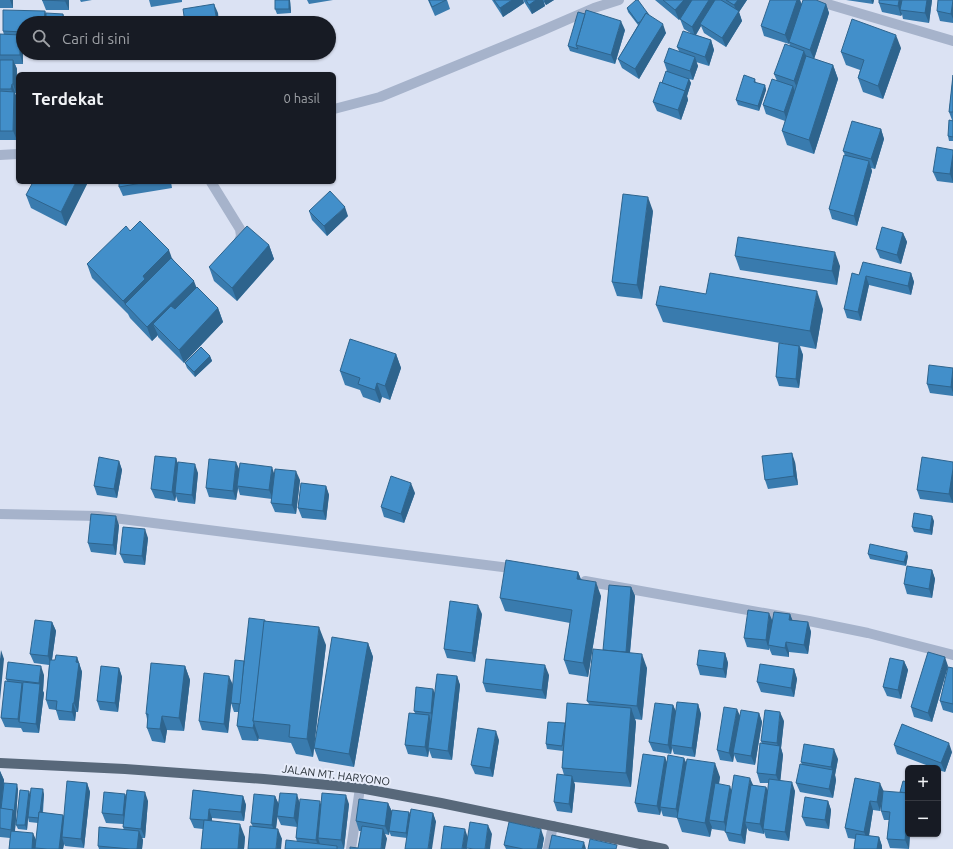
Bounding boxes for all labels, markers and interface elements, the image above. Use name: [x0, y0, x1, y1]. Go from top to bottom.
search box: [16, 16, 336, 60]
icon: search: [30, 27, 52, 49]
text: Cari di sini: [62, 30, 130, 47]
text: Terdekat: [32, 89, 104, 108]
text: 0 hasil: [283, 91, 320, 105]
street label: JALAN MT. HARYONO: [281, 762, 391, 788]
map controls: [905, 765, 941, 837]
button: +: [905, 765, 941, 801]
button: −: [905, 801, 941, 837]

